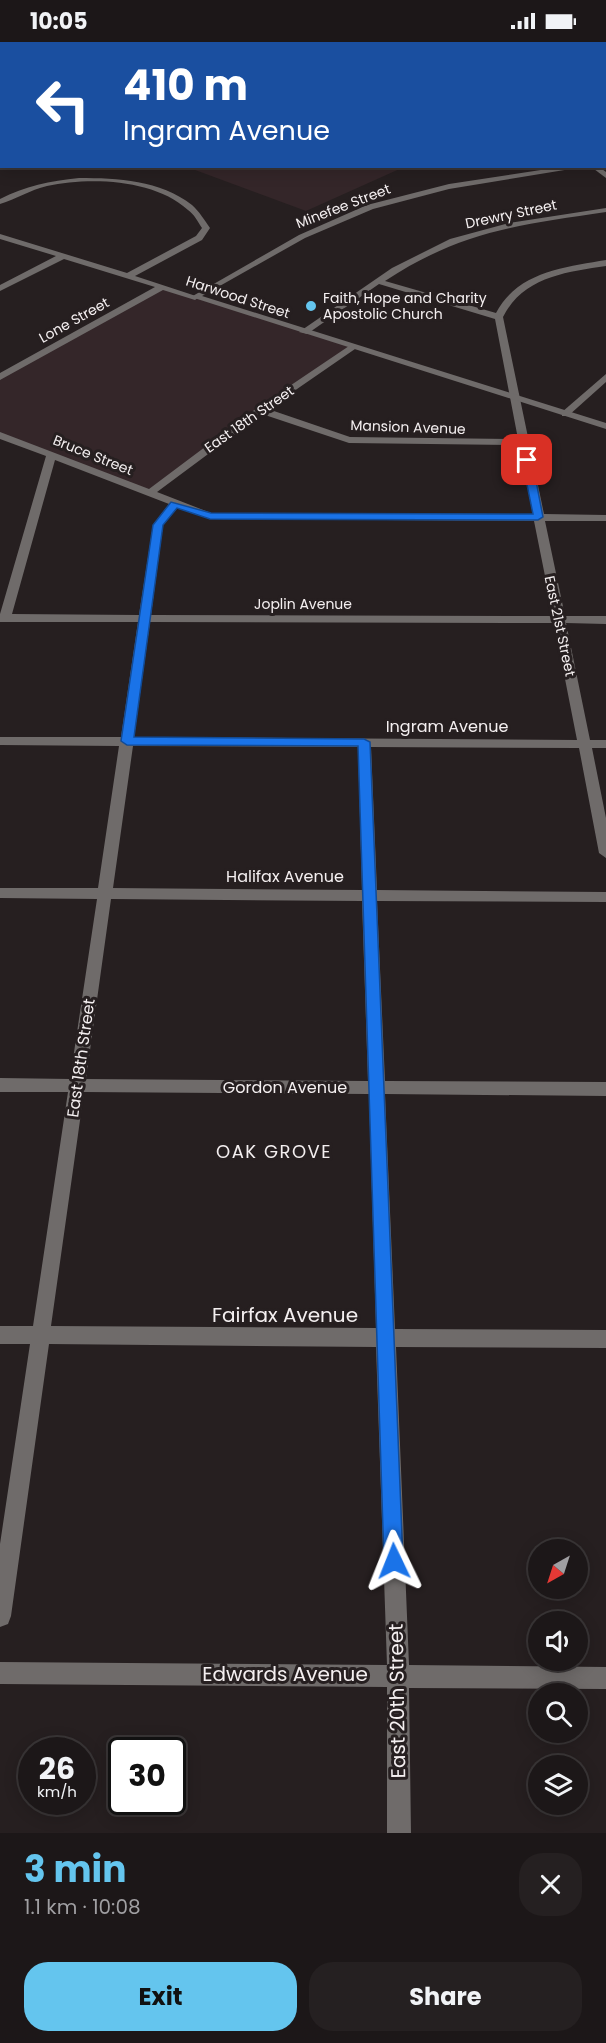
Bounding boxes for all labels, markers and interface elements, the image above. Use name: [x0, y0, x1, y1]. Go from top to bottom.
text: 10:05: [30, 6, 88, 37]
text: 410 m: [123, 56, 248, 115]
icon: left: [24, 66, 102, 144]
text: Ingram Avenue: [123, 112, 330, 149]
street label: Minefee Street: [293, 179, 393, 233]
street label: Drewry Street: [463, 195, 559, 233]
street label: Harwood Street: [184, 271, 292, 323]
place label: Faith, Hope and Charity Apostolic Church: [323, 288, 487, 324]
street label: Lone Street: [35, 292, 113, 348]
marker: Faith, Hope and Charity Apostolic Church: [304, 299, 318, 313]
street label: East 18th Street: [200, 381, 298, 457]
street label: Mansion Avenue: [350, 415, 466, 439]
street label: Bruce Street: [50, 430, 136, 480]
pin: [501, 434, 552, 485]
icon: arrive: [510, 443, 543, 476]
street label: East 21st Street: [540, 574, 580, 678]
street label: Joplin Avenue: [254, 594, 352, 614]
street label: Ingram Avenue: [386, 715, 508, 738]
street label: Halifax Avenue: [226, 865, 344, 888]
street label: East 18th Street: [61, 997, 101, 1119]
street label: Gordon Avenue: [223, 1076, 347, 1099]
district label: OAK GROVE: [216, 1139, 332, 1164]
street label: Fairfax Avenue: [212, 1301, 358, 1329]
position arrow: [362, 1529, 426, 1593]
north arrow: [528, 1539, 588, 1599]
map controls: [528, 1539, 588, 1815]
button: sound: [528, 1611, 588, 1671]
street label: East 20th Street: [382, 1623, 412, 1779]
street label: Edwards Avenue: [202, 1660, 368, 1688]
button: search: [528, 1683, 588, 1743]
speed limit sign: 30: [108, 1737, 186, 1815]
text: 26: [39, 1747, 75, 1790]
button: layers: [528, 1755, 588, 1815]
text: km/h: [37, 1781, 77, 1802]
text: 3 min: [24, 1844, 126, 1895]
button: close: [519, 1853, 582, 1916]
text: 1.1 km · 10:08: [24, 1893, 141, 1921]
button: Exit: [24, 1962, 297, 2031]
button: Share: [309, 1962, 582, 2031]

